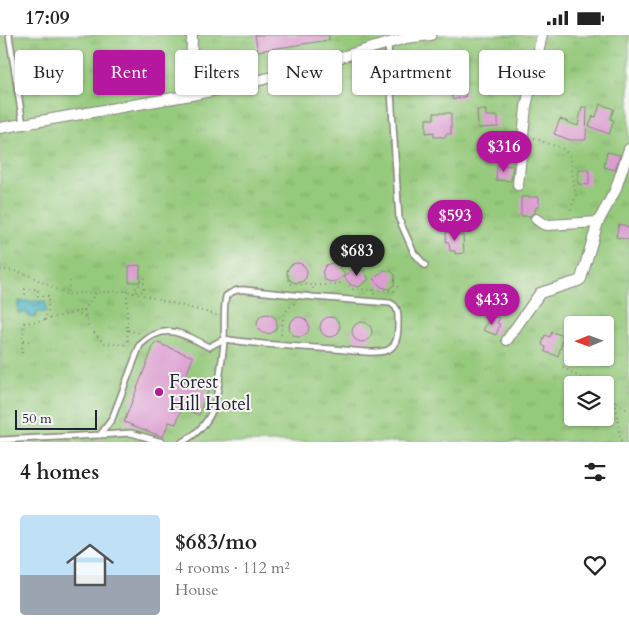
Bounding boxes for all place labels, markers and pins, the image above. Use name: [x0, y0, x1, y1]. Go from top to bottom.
pin: $316: [474, 131, 534, 173]
pin: $593: [425, 199, 485, 242]
pin: $683: [327, 235, 387, 277]
pin: $433: [462, 283, 522, 326]
place label: Forest Hill Hotel: [169, 369, 251, 417]
marker: Forest Hill Hotel: [153, 386, 165, 398]

